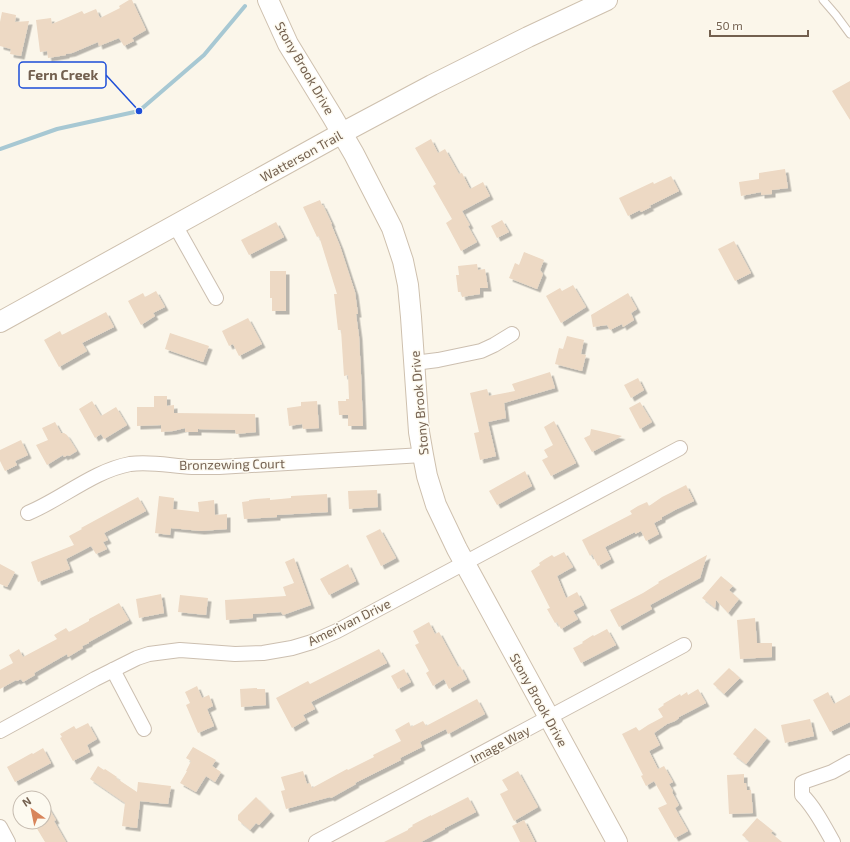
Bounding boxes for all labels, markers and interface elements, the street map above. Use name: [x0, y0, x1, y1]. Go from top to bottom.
scale bar: [710, 12, 808, 38]
text: 50 m: [716, 18, 743, 32]
street label: Stony Brook Drive: [272, 19, 338, 117]
callout: Fern Creek: [19, 62, 106, 88]
text: Fern Creek: [28, 66, 98, 83]
street label: Watterson Trail: [257, 127, 345, 185]
street label: Stony Brook Drive: [406, 350, 432, 456]
street label: Bronzewing Court: [179, 455, 285, 473]
street label: Amerivan Drive: [305, 595, 393, 649]
street label: Stony Brook Drive: [507, 650, 571, 750]
street label: Image Way: [468, 722, 533, 766]
north arrow: [12, 790, 52, 830]
text: N: [19, 794, 33, 809]

